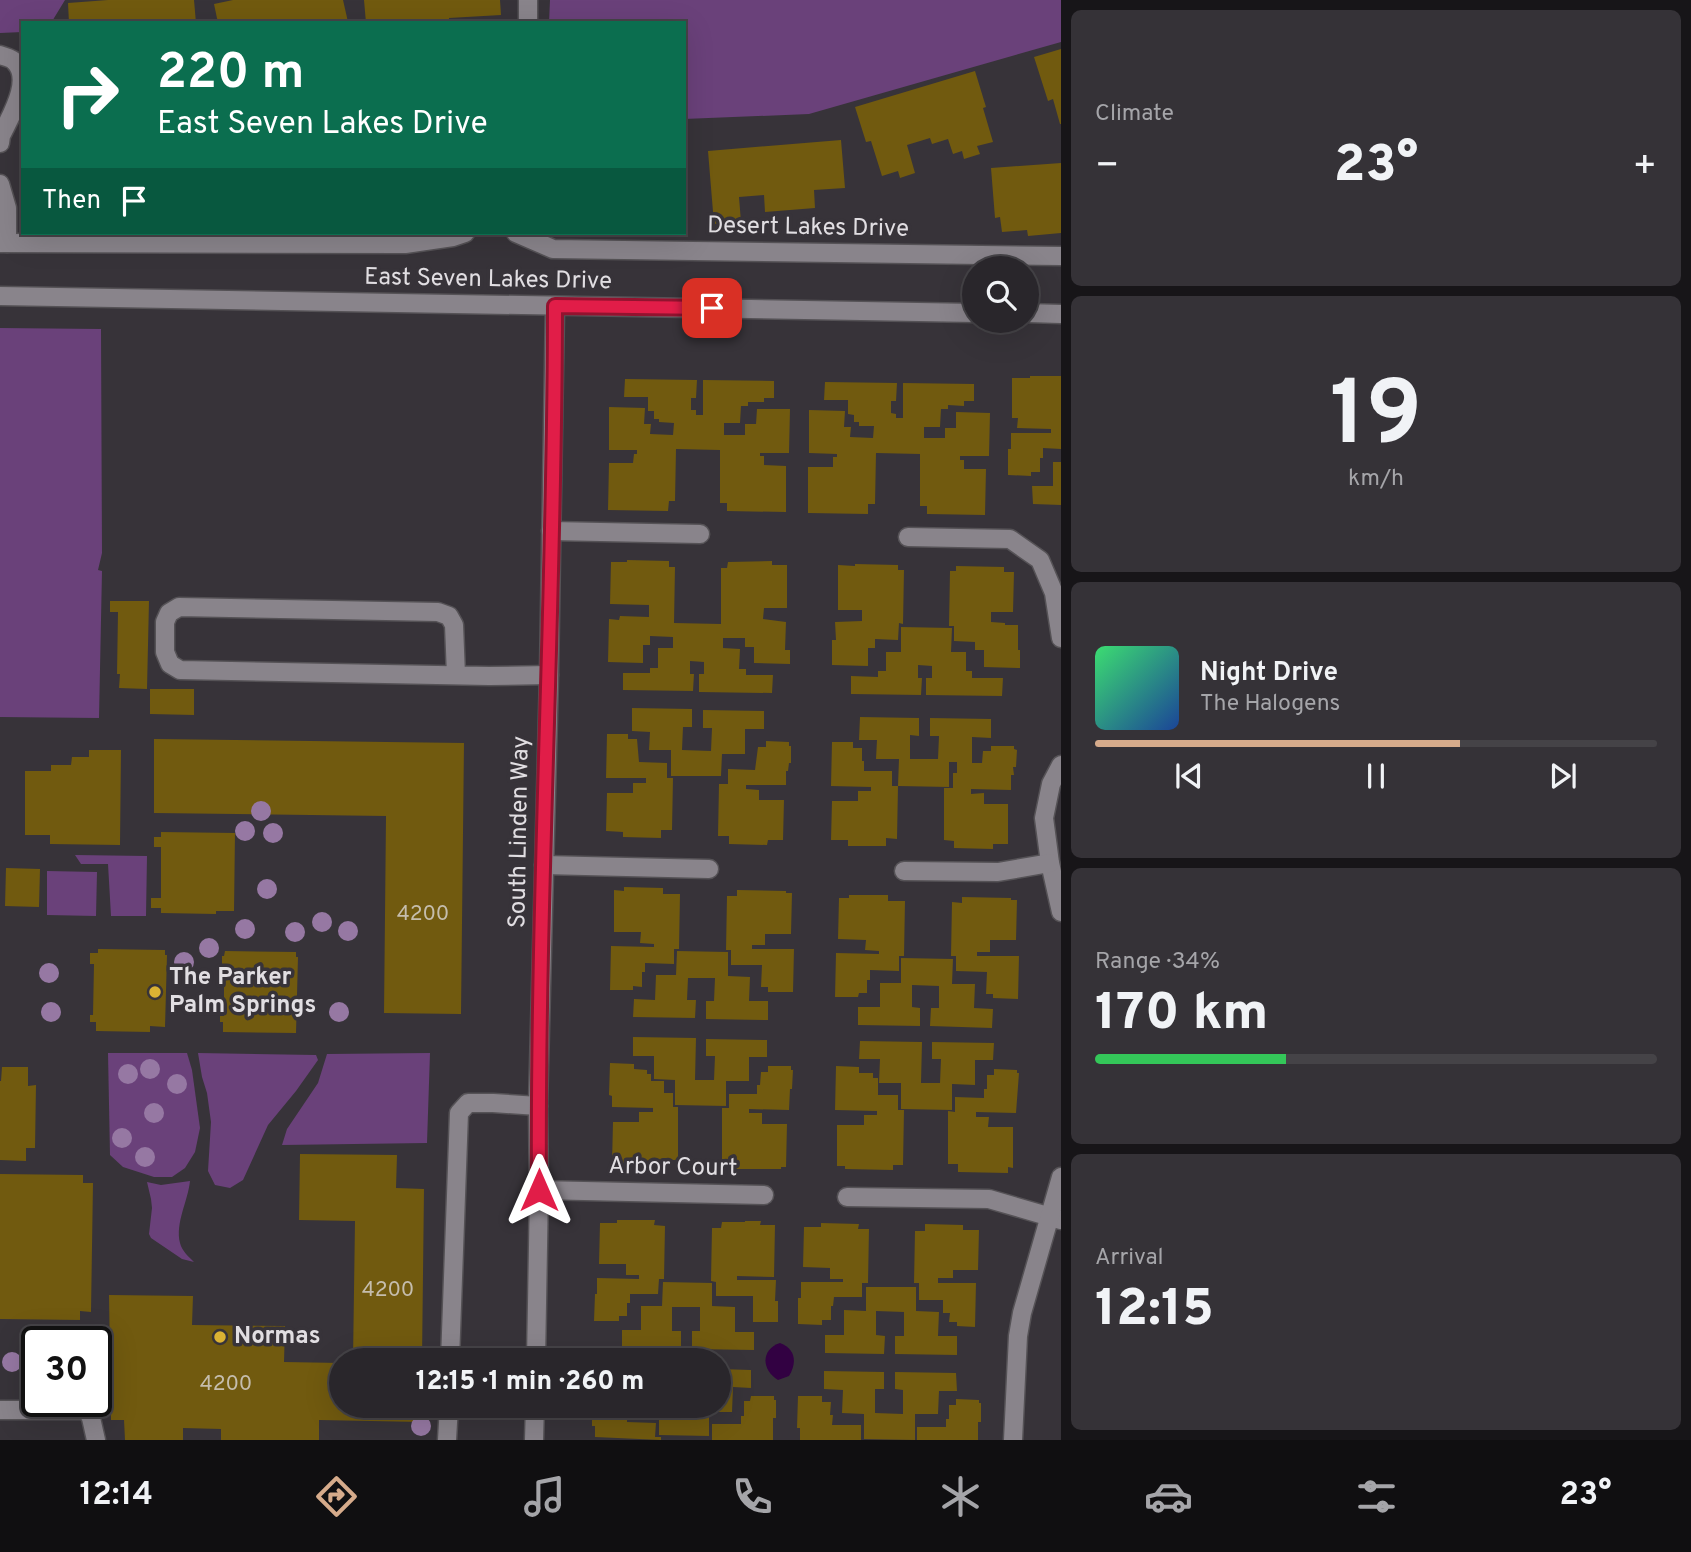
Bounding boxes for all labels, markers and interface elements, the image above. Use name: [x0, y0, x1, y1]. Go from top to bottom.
text: 220 m: [157, 44, 304, 106]
icon: right: [42, 49, 133, 140]
text: Climate: [1095, 100, 1174, 129]
text: East Seven Lakes Drive: [157, 105, 488, 145]
text: 23°: [1334, 134, 1418, 200]
text: −: [1095, 143, 1120, 192]
text: +: [1632, 143, 1657, 192]
icon: arrive: [115, 182, 153, 220]
text: Then: [42, 185, 101, 218]
street label: Desert Lakes Drive: [707, 211, 909, 245]
map controls: [962, 256, 1039, 333]
button: search: [962, 256, 1039, 333]
street label: East Seven Lakes Drive: [364, 263, 612, 297]
pin: [682, 278, 742, 338]
icon: arrive: [693, 289, 731, 327]
text: 19: [1330, 362, 1422, 477]
text: km/h: [1348, 465, 1404, 494]
text: Night Drive: [1200, 657, 1338, 690]
text: The Halogens: [1200, 690, 1340, 719]
street label: South Linden Way: [503, 736, 537, 928]
icon: previous: [1170, 757, 1208, 795]
icon: pause: [1357, 757, 1395, 795]
icon: next: [1544, 757, 1582, 795]
house number: 4200: [397, 901, 449, 928]
text: Range · 34%: [1095, 948, 1220, 977]
place label: The Parker Palm Springs: [169, 963, 316, 1021]
text: 170 km: [1095, 982, 1268, 1048]
marker: The Parker Palm Springs: [147, 984, 163, 1000]
street label: Arbor Court: [608, 1152, 738, 1184]
position arrow: [502, 1153, 576, 1227]
text: Arrival: [1095, 1244, 1164, 1273]
house number: 4200: [362, 1277, 414, 1304]
text: 12:15: [1095, 1278, 1214, 1344]
place label: Normas: [234, 1322, 321, 1352]
speed limit sign: 30: [21, 1326, 112, 1417]
marker: Normas: [212, 1329, 228, 1345]
text: 12:15 · 1 min · 260 m: [416, 1366, 644, 1399]
house number: 4200: [200, 1371, 252, 1398]
icon: directions: [312, 1472, 361, 1521]
icon: music: [520, 1472, 569, 1521]
icon: phone: [728, 1472, 777, 1521]
icon: climate: [936, 1472, 985, 1521]
icon: car: [1144, 1472, 1193, 1521]
icon: filters: [1352, 1472, 1401, 1521]
text: 12:14: [79, 1476, 153, 1516]
text: 23°: [1559, 1476, 1612, 1516]

